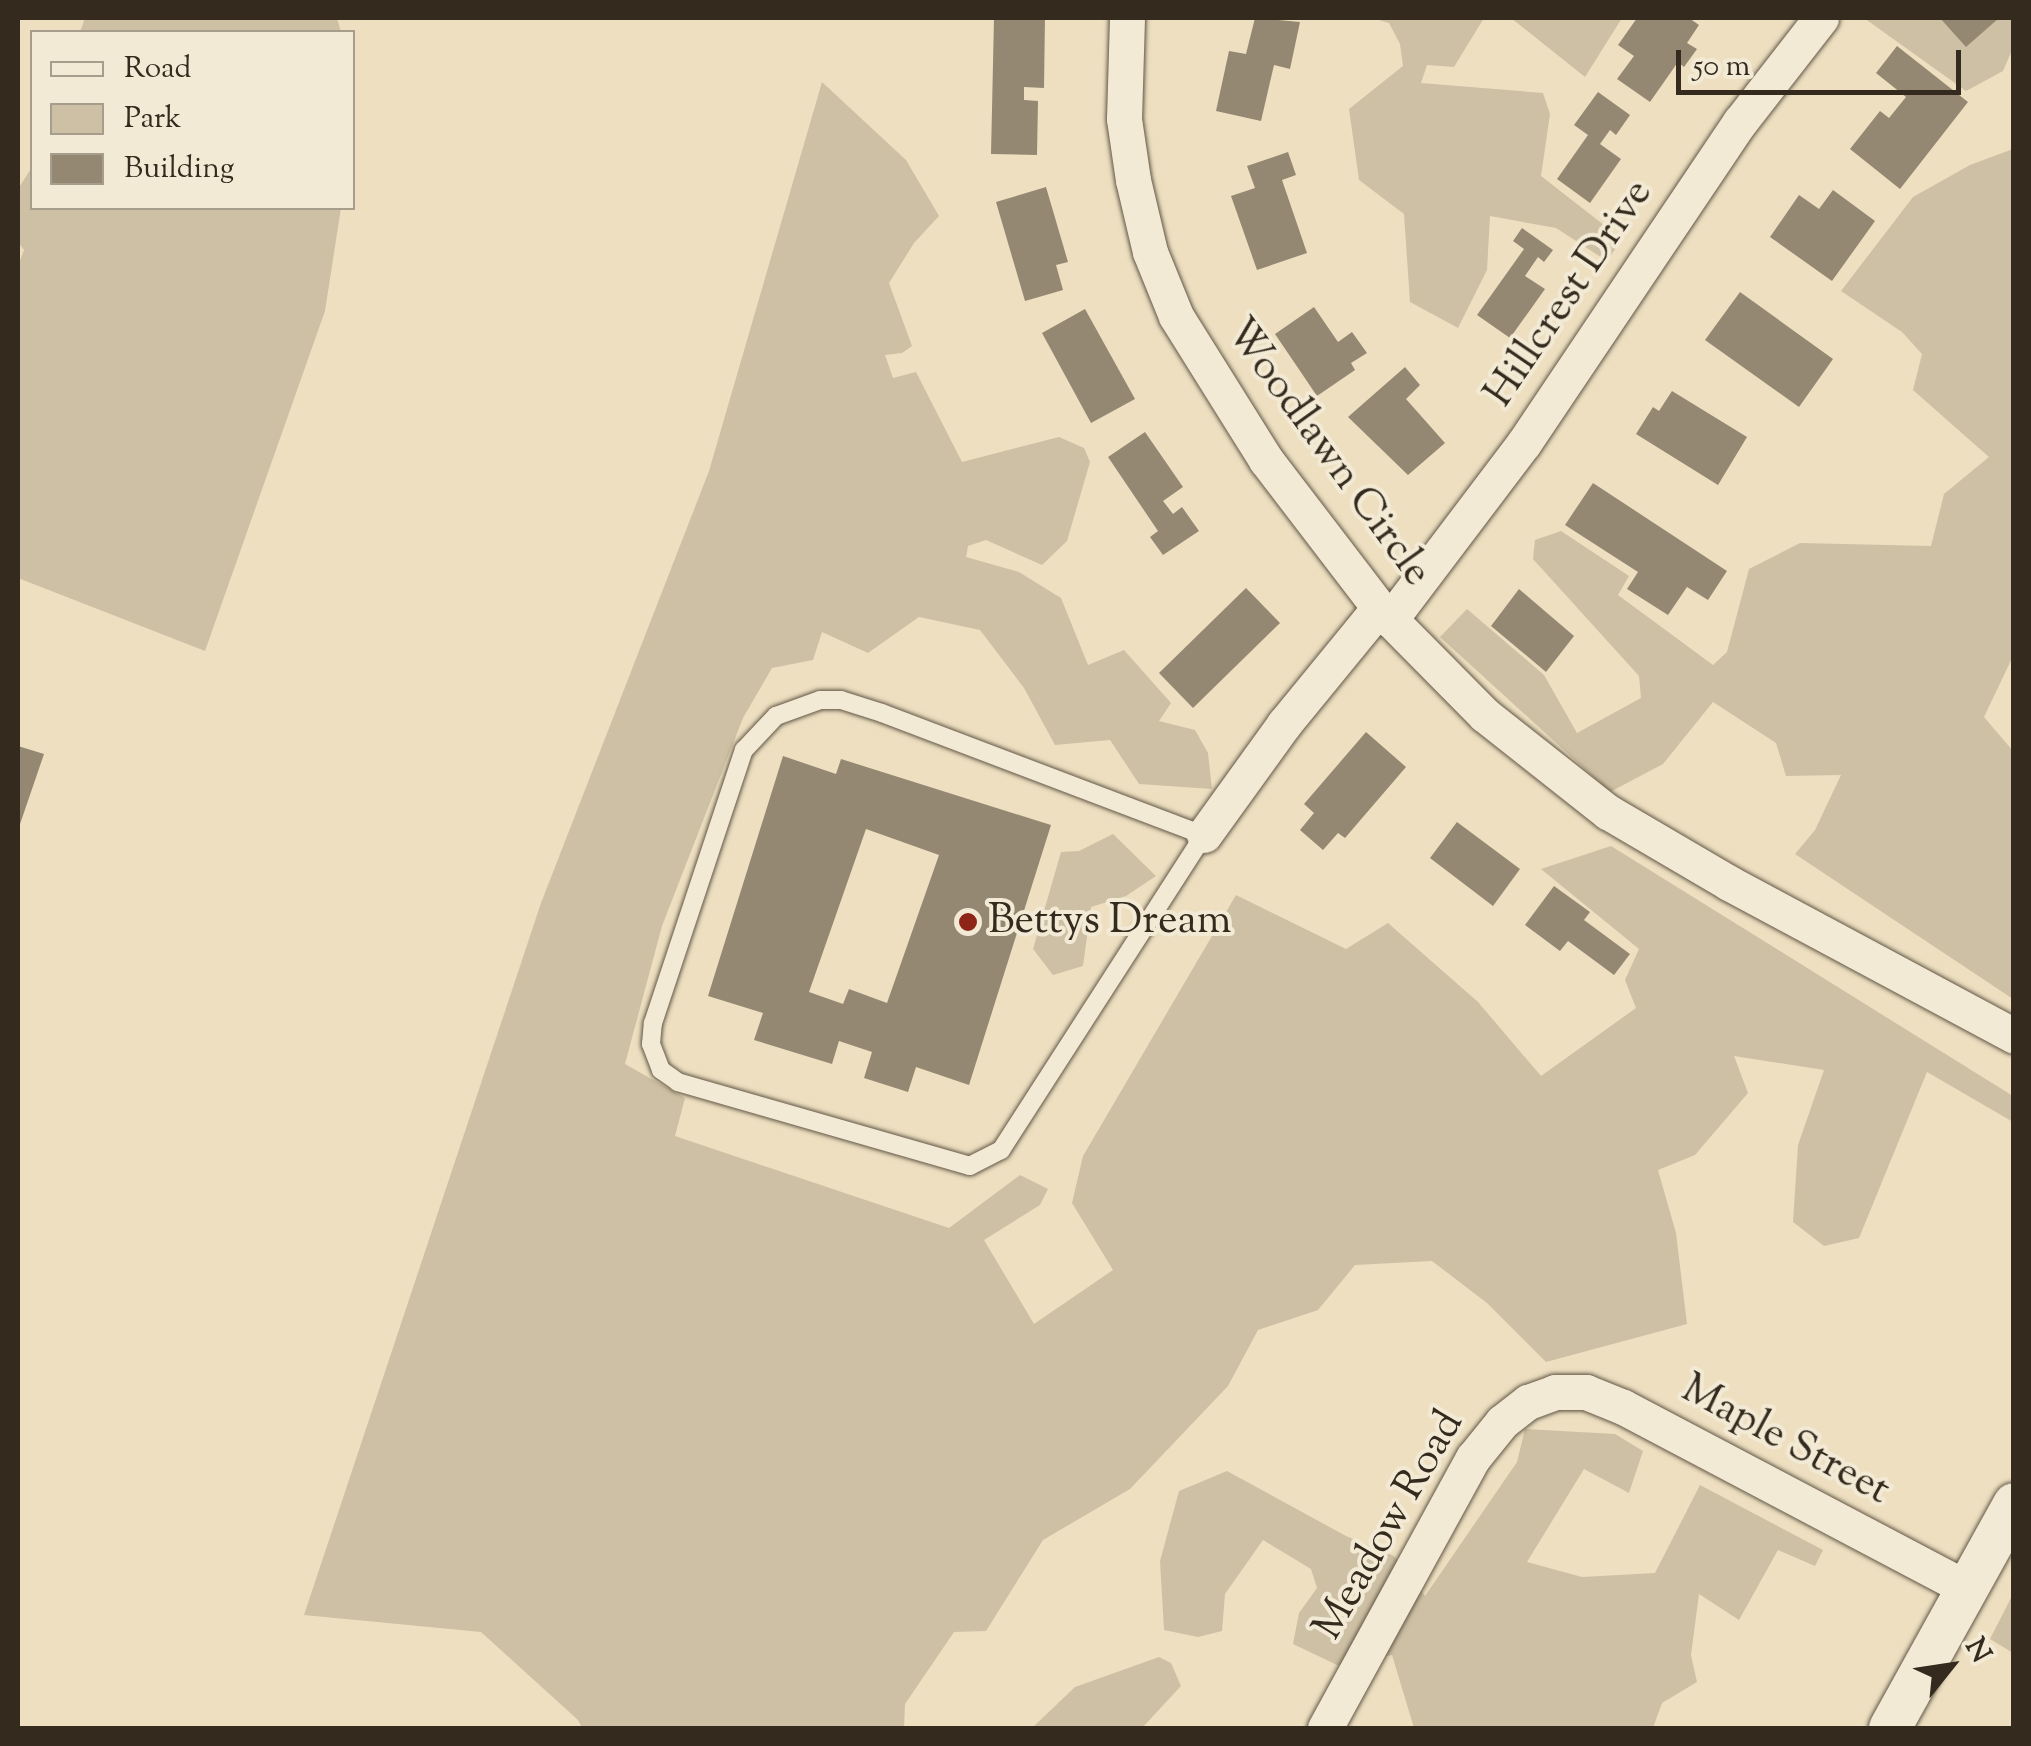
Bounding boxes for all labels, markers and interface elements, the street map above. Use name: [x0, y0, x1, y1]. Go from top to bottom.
legend: [30, 30, 355, 210]
scale bar: [1681, 30, 1966, 92]
text: 50 m: [1693, 46, 1750, 89]
text: Road: [124, 48, 191, 91]
text: Park: [124, 98, 181, 141]
text: Building: [124, 148, 234, 191]
street label: Hillcrest Drive: [1475, 171, 1665, 417]
street label: Woodlawn Circle: [1213, 309, 1441, 597]
place label: Bettys Dream: [988, 897, 1232, 947]
marker: Bettys Dream: [957, 911, 979, 933]
street label: Maple Street: [1672, 1365, 1898, 1517]
street label: Meadow Road: [1304, 1402, 1476, 1650]
north arrow: [1901, 1616, 2001, 1716]
text: N: [1954, 1631, 2000, 1671]

